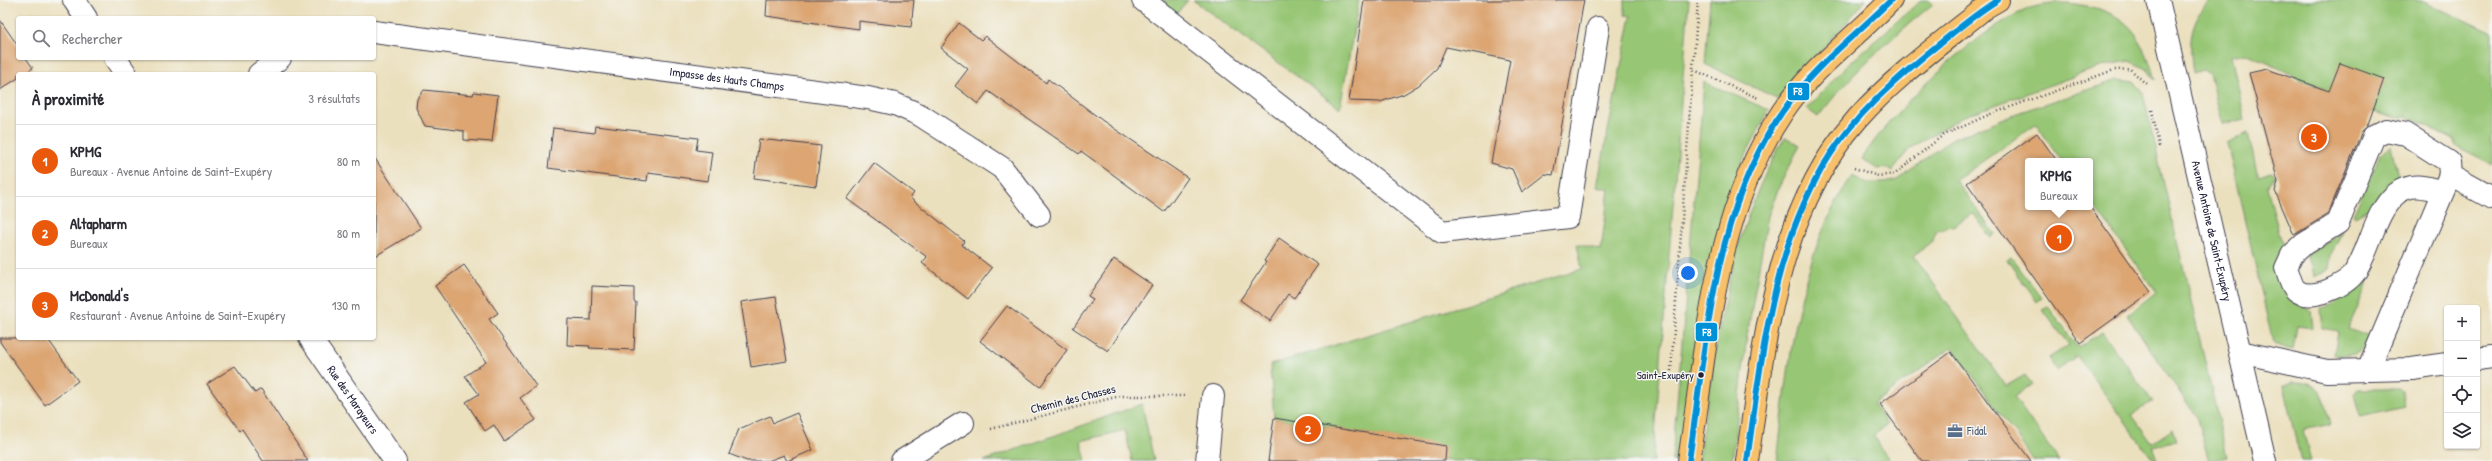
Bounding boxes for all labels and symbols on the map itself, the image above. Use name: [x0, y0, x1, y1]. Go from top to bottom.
street label: Impasse des Hauts Champs: [669, 63, 786, 95]
line badge: F8: [1787, 82, 1810, 101]
text: F8: [1793, 84, 1803, 98]
pin: 3: [2301, 122, 2327, 152]
street label: Avenue Antoine de Saint-Exupéry: [2188, 159, 2237, 303]
pin: 1: [2046, 223, 2072, 253]
your location: [1678, 263, 1698, 283]
line badge: F8: [1695, 322, 1718, 342]
text: F8: [1702, 325, 1712, 339]
street label: Rue des Marayeurs: [323, 362, 383, 437]
place label: Saint-Exupéry: [1637, 368, 1694, 382]
marker: Saint-Exupéry: [1696, 370, 1706, 380]
street label: Chemin des Chasses: [1029, 380, 1118, 417]
pin: 2: [1295, 414, 1321, 444]
office icon: Fidal: [1946, 422, 1964, 440]
place label: Fidal: [1966, 422, 1988, 439]

